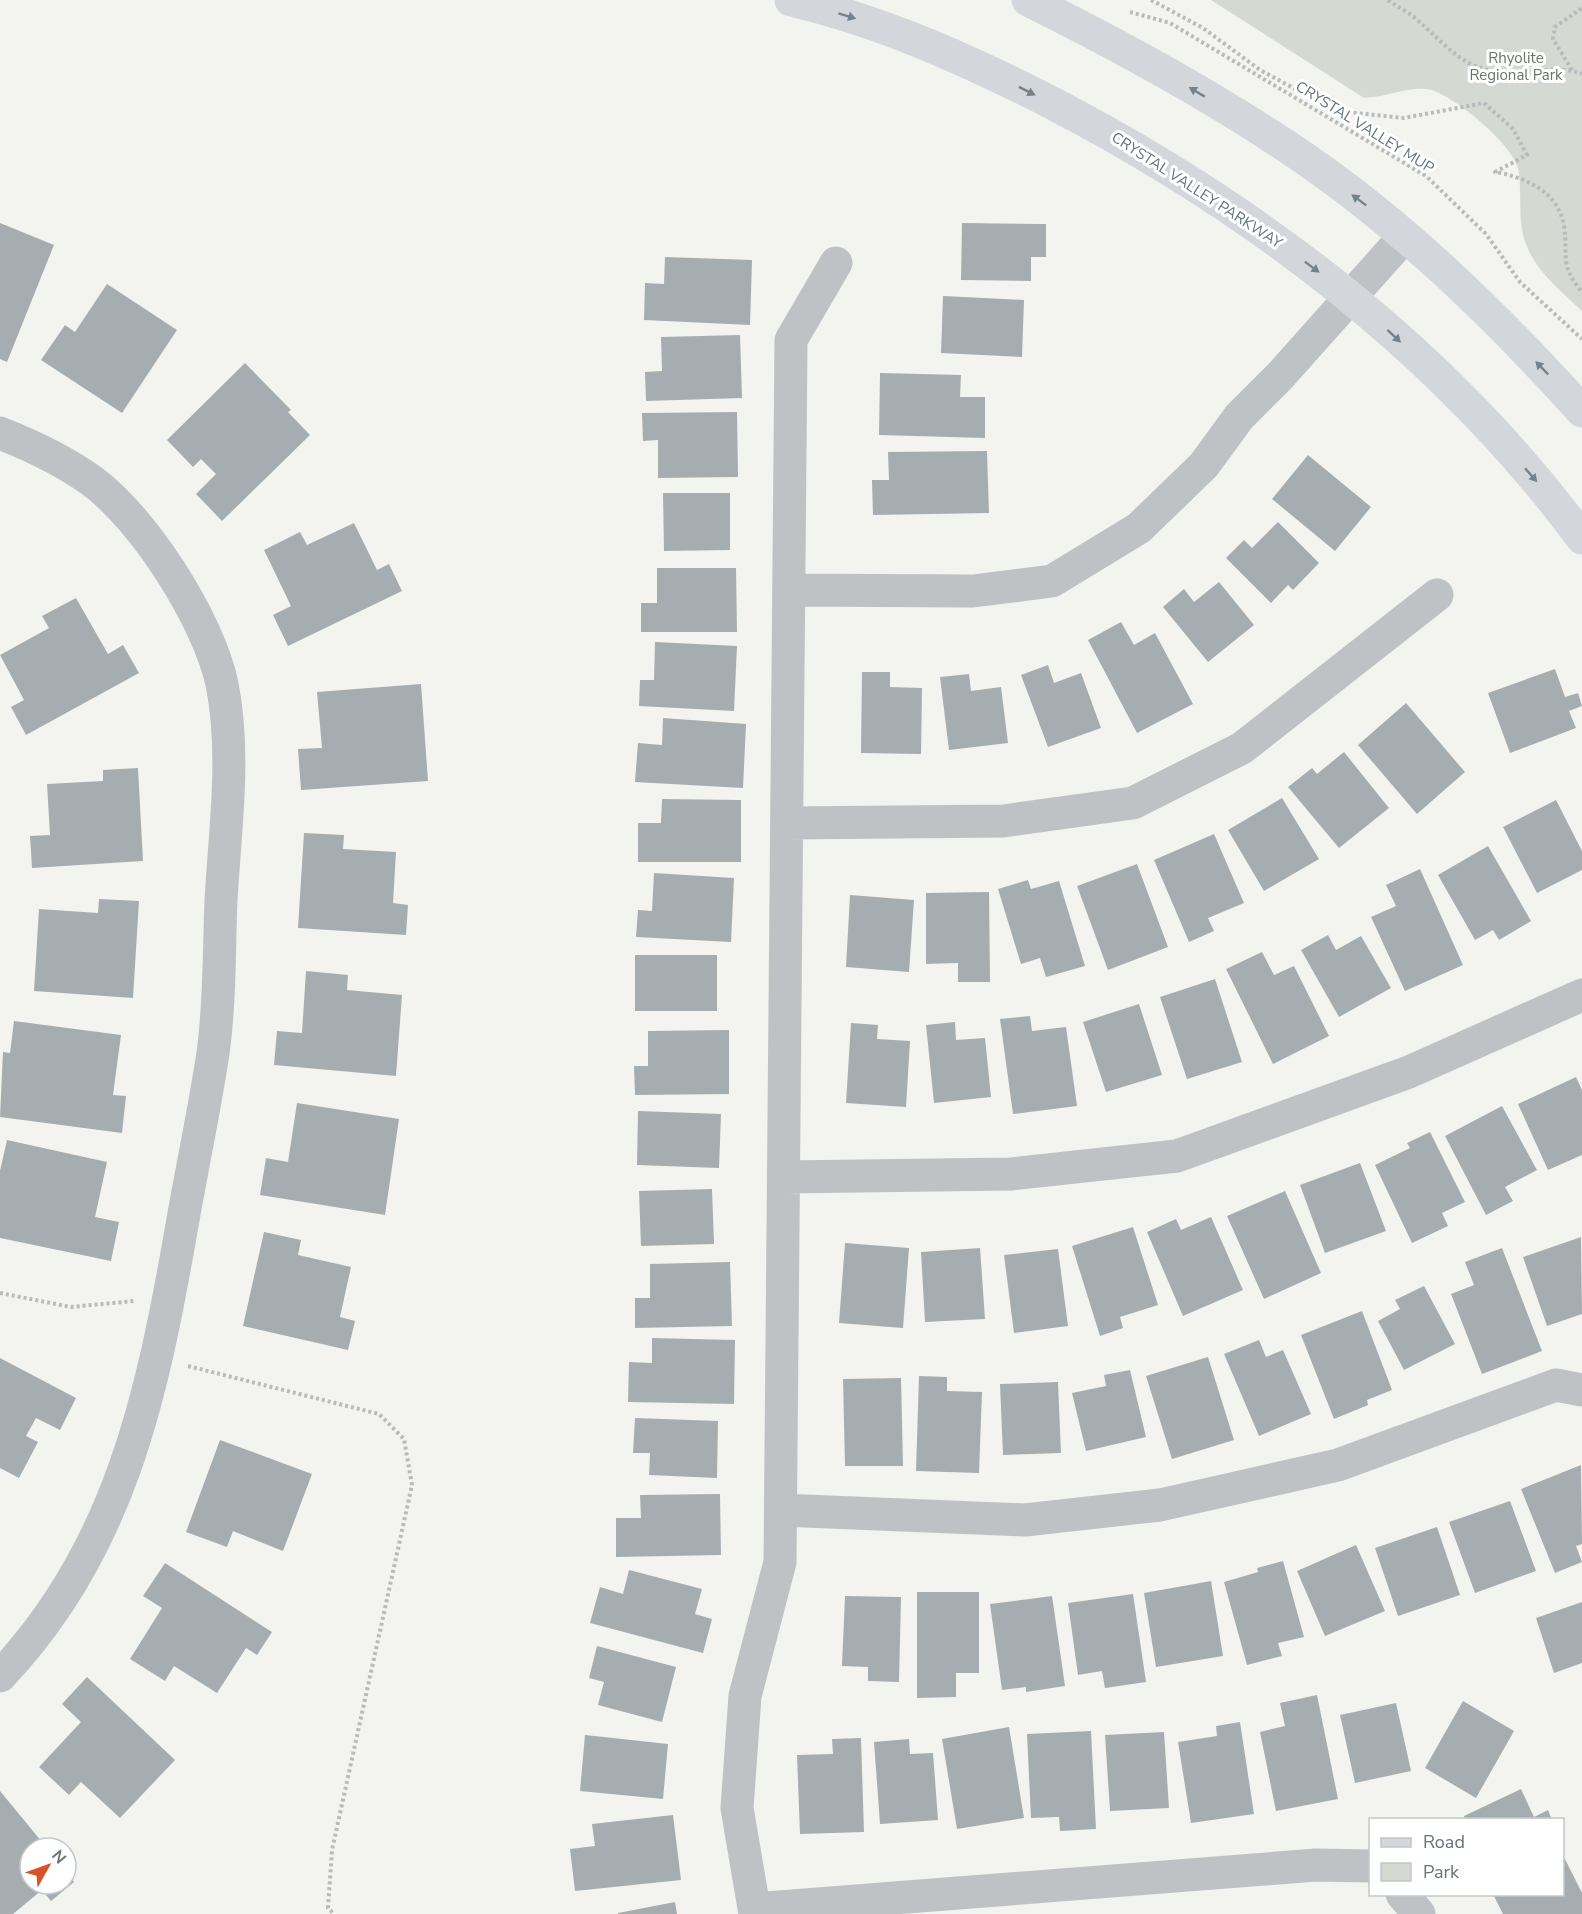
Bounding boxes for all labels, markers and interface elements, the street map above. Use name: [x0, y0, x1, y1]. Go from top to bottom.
one-way arrow: [838, 12, 856, 21]
park label: Rhyolite Regional Park: [1469, 48, 1563, 85]
street label: CRYSTAL VALLEY MUP: [1292, 76, 1439, 178]
one-way arrow: [1019, 86, 1036, 95]
one-way arrow: [1189, 86, 1205, 97]
street label: CRYSTAL VALLEY PARKWAY: [1108, 127, 1287, 253]
one-way arrow: [1351, 194, 1367, 206]
one-way arrow: [1304, 261, 1320, 273]
one-way arrow: [1386, 329, 1401, 342]
one-way arrow: [1536, 361, 1550, 375]
one-way arrow: [1524, 467, 1537, 483]
legend: [1369, 1818, 1564, 1896]
text: Road: [1423, 1830, 1465, 1854]
north arrow: [18, 1836, 78, 1896]
text: N: [46, 1845, 71, 1869]
text: Park: [1423, 1860, 1460, 1884]

